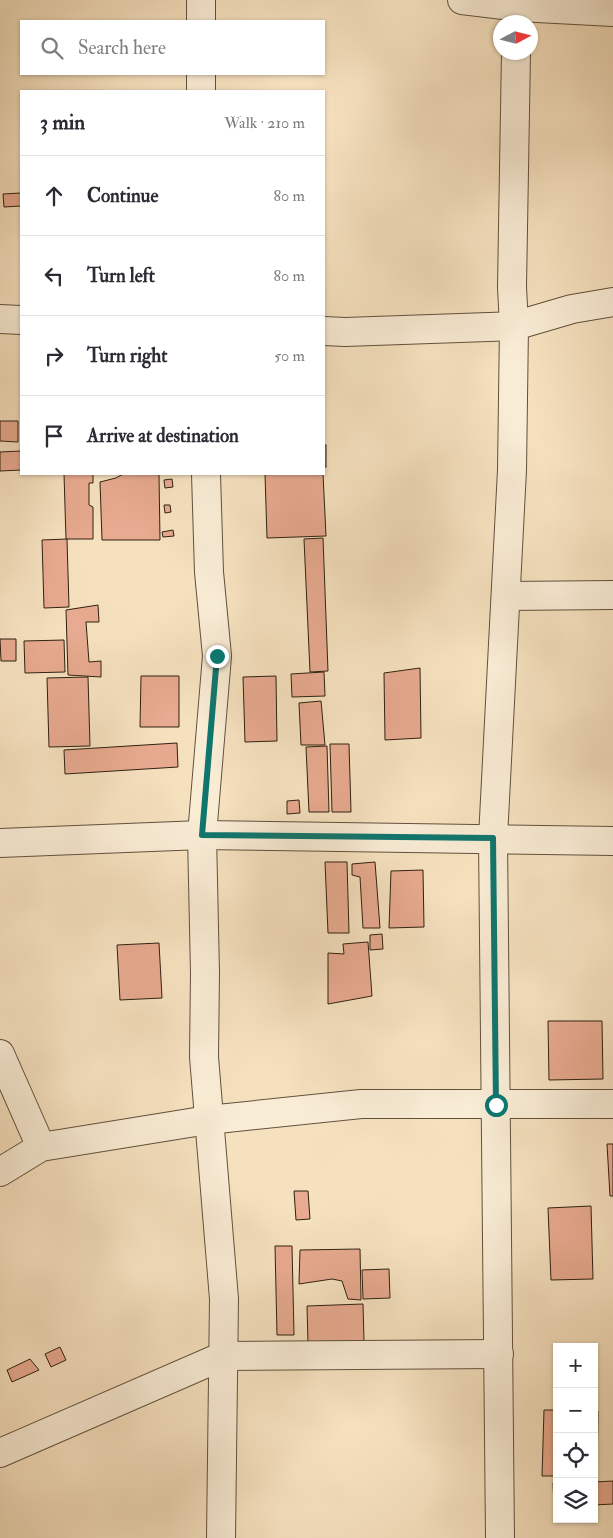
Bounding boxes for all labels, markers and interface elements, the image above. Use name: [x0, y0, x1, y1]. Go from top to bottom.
north arrow: [493, 15, 538, 60]
search box: [20, 20, 325, 75]
icon: search: [38, 34, 66, 62]
text: Search here: [78, 36, 166, 60]
text: 3 min: [40, 109, 85, 136]
text: Walk · 210 m: [224, 113, 305, 133]
icon: ahead: [40, 182, 68, 210]
text: Continue: [87, 184, 158, 208]
text: 80 m: [274, 186, 305, 206]
icon: left: [40, 262, 68, 290]
text: Turn left: [87, 264, 155, 288]
text: 80 m: [274, 266, 305, 286]
icon: right: [40, 342, 68, 370]
text: Turn right: [87, 344, 167, 368]
text: 50 m: [274, 346, 305, 366]
icon: arrive: [40, 422, 68, 450]
text: Arrive at destination: [87, 424, 239, 448]
route end: [206, 645, 229, 668]
route start: [485, 1094, 508, 1117]
map controls: [553, 1343, 598, 1523]
button: +: [553, 1343, 598, 1388]
button: −: [553, 1388, 598, 1433]
button: locate: [553, 1433, 598, 1478]
button: layers: [553, 1478, 598, 1523]

